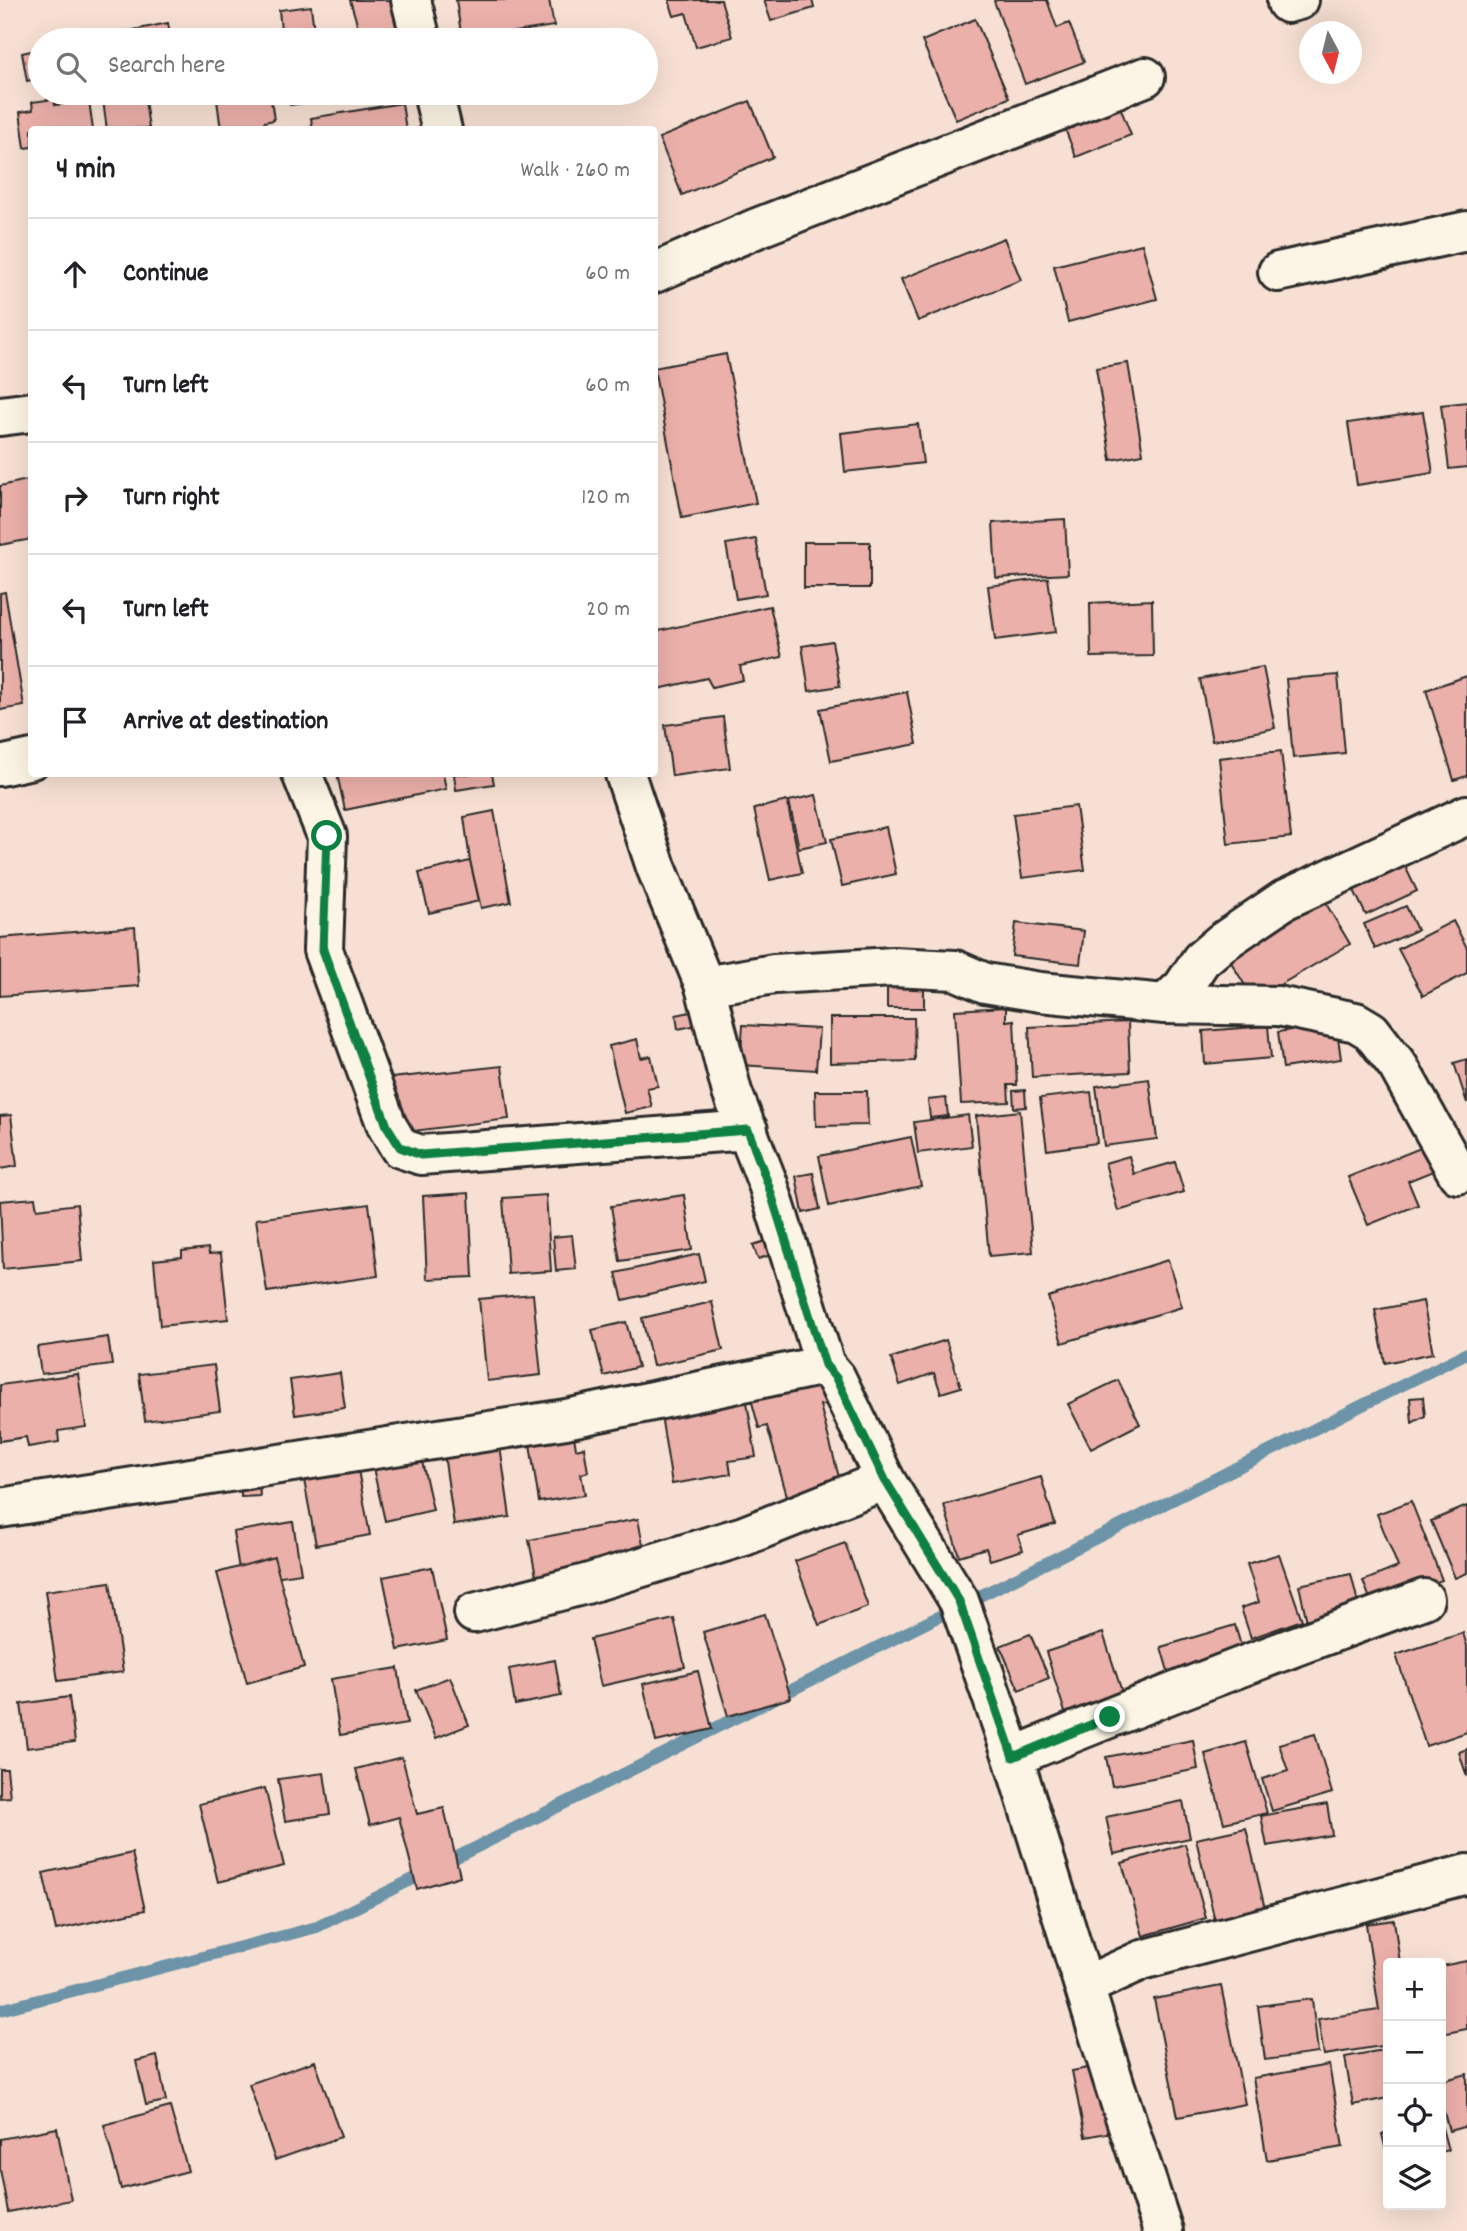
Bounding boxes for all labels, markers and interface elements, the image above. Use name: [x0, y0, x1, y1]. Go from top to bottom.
north arrow: [1299, 21, 1362, 84]
search box: [28, 28, 658, 105]
icon: search: [52, 48, 90, 86]
text: Search here: [108, 48, 226, 85]
text: 4 min: [56, 150, 115, 193]
text: Walk · 260 m: [520, 155, 630, 188]
icon: ahead: [56, 255, 94, 293]
text: Continue: [123, 256, 208, 293]
text: 60 m: [585, 258, 630, 291]
icon: left: [56, 367, 94, 405]
text: Turn left: [123, 368, 209, 405]
text: 60 m: [585, 370, 630, 403]
icon: right: [56, 479, 94, 517]
text: Turn right: [123, 480, 220, 517]
text: 120 m: [581, 482, 630, 515]
icon: left: [56, 591, 94, 629]
text: Turn left: [123, 592, 209, 629]
text: 20 m: [586, 594, 630, 627]
icon: arrive: [56, 703, 94, 741]
text: Arrive at destination: [123, 704, 328, 741]
route start: [311, 820, 342, 851]
route end: [1094, 1701, 1125, 1732]
map controls: [1383, 1958, 1446, 2210]
button: +: [1383, 1958, 1446, 2021]
button: −: [1383, 2021, 1446, 2084]
button: locate: [1383, 2084, 1446, 2147]
button: layers: [1383, 2147, 1446, 2210]

